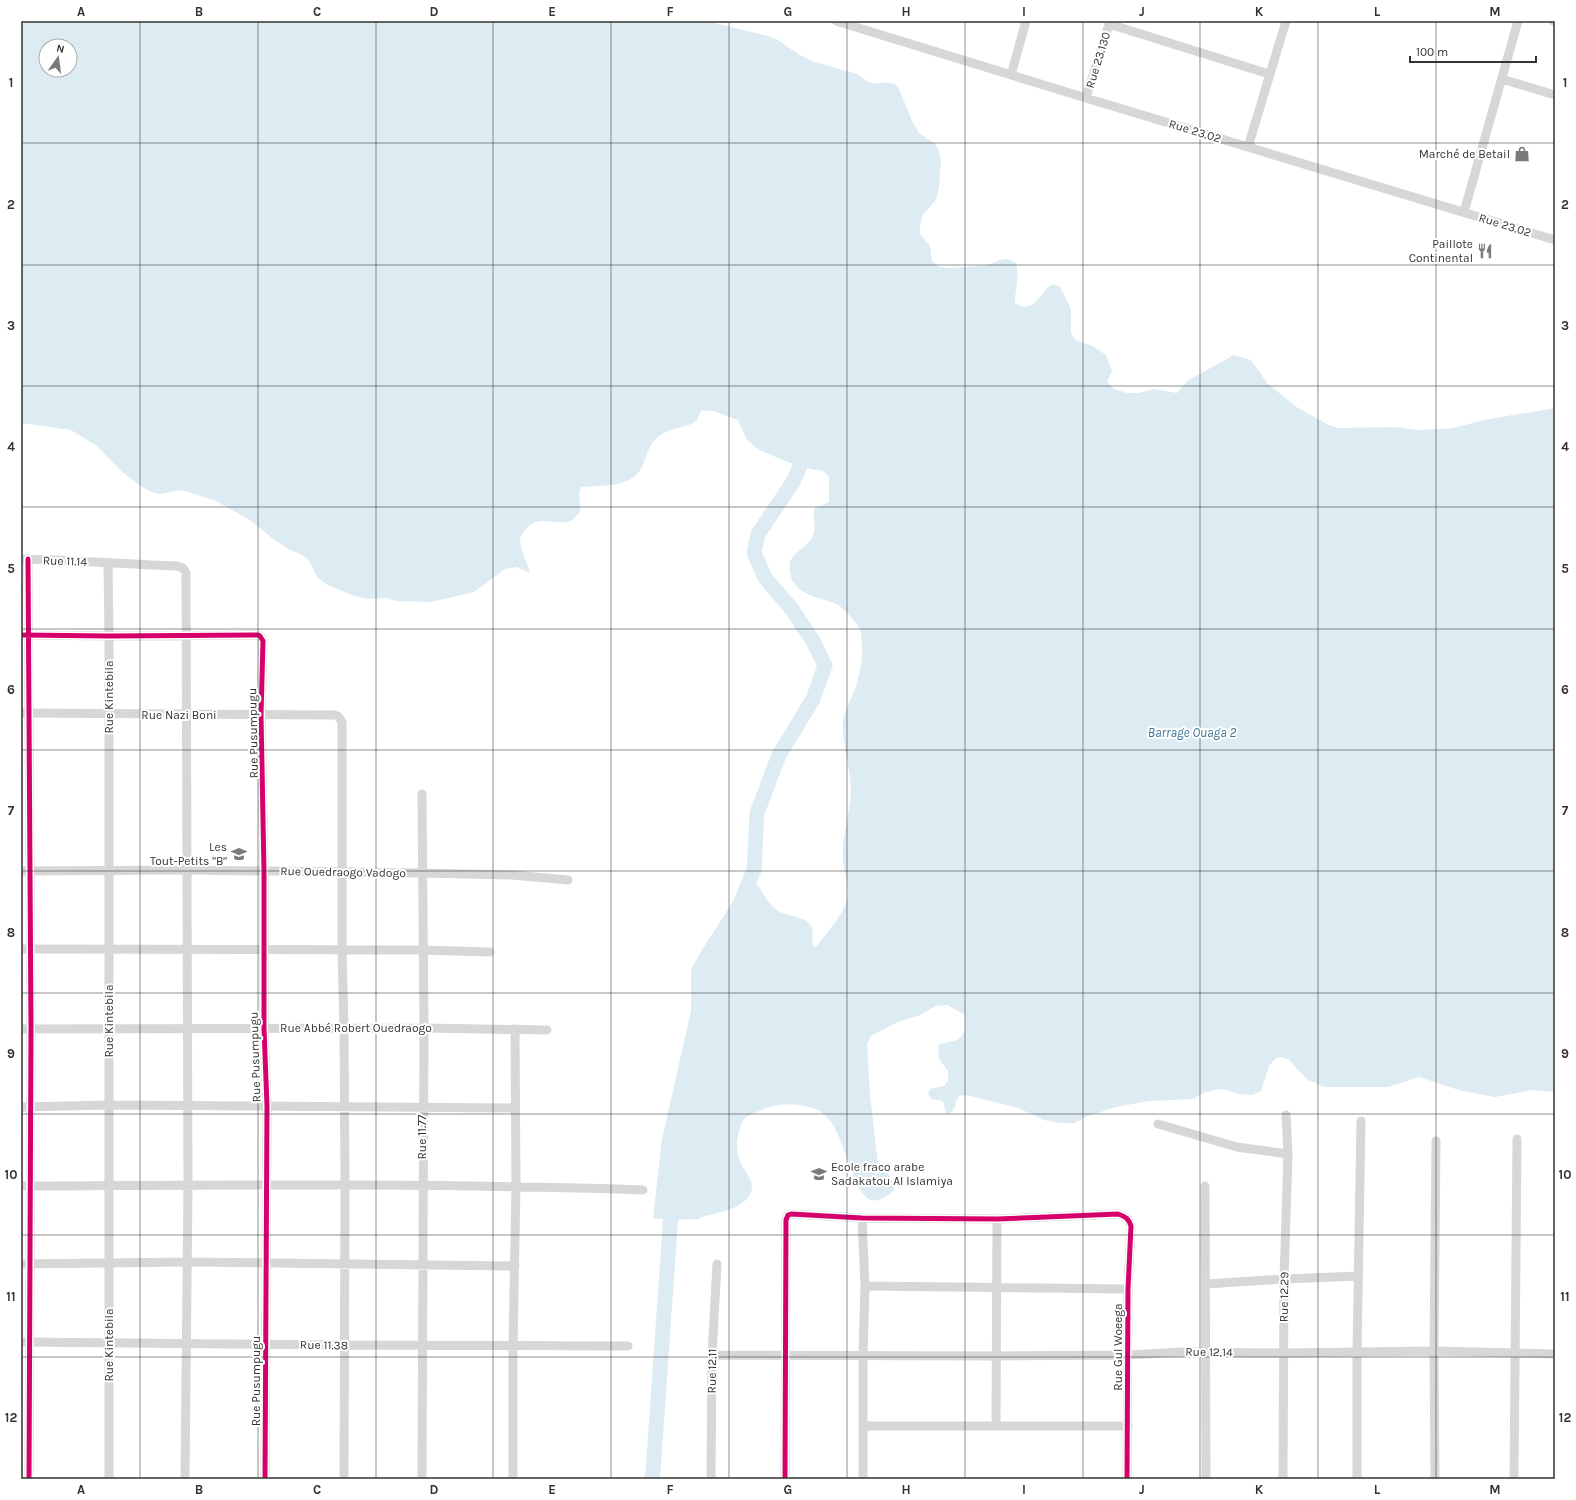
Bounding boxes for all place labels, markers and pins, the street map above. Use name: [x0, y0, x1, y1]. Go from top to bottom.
shop icon: Marché de Betail: [1513, 145, 1531, 163]
place label: Marché de Betail: [1419, 147, 1510, 161]
place label: Paillote Continental: [1409, 237, 1473, 265]
restaurant icon: Paillote Continental: [1476, 242, 1494, 260]
place label: Les Tout-Petits "B": [150, 840, 227, 868]
school or university icon: Les Tout-Petits "B": [230, 845, 248, 863]
place label: Ecole fraco arabe Sadakatou Al Islamiya: [831, 1160, 953, 1188]
school or university icon: Ecole fraco arabe Sadakatou Al Islamiya: [810, 1165, 828, 1183]

